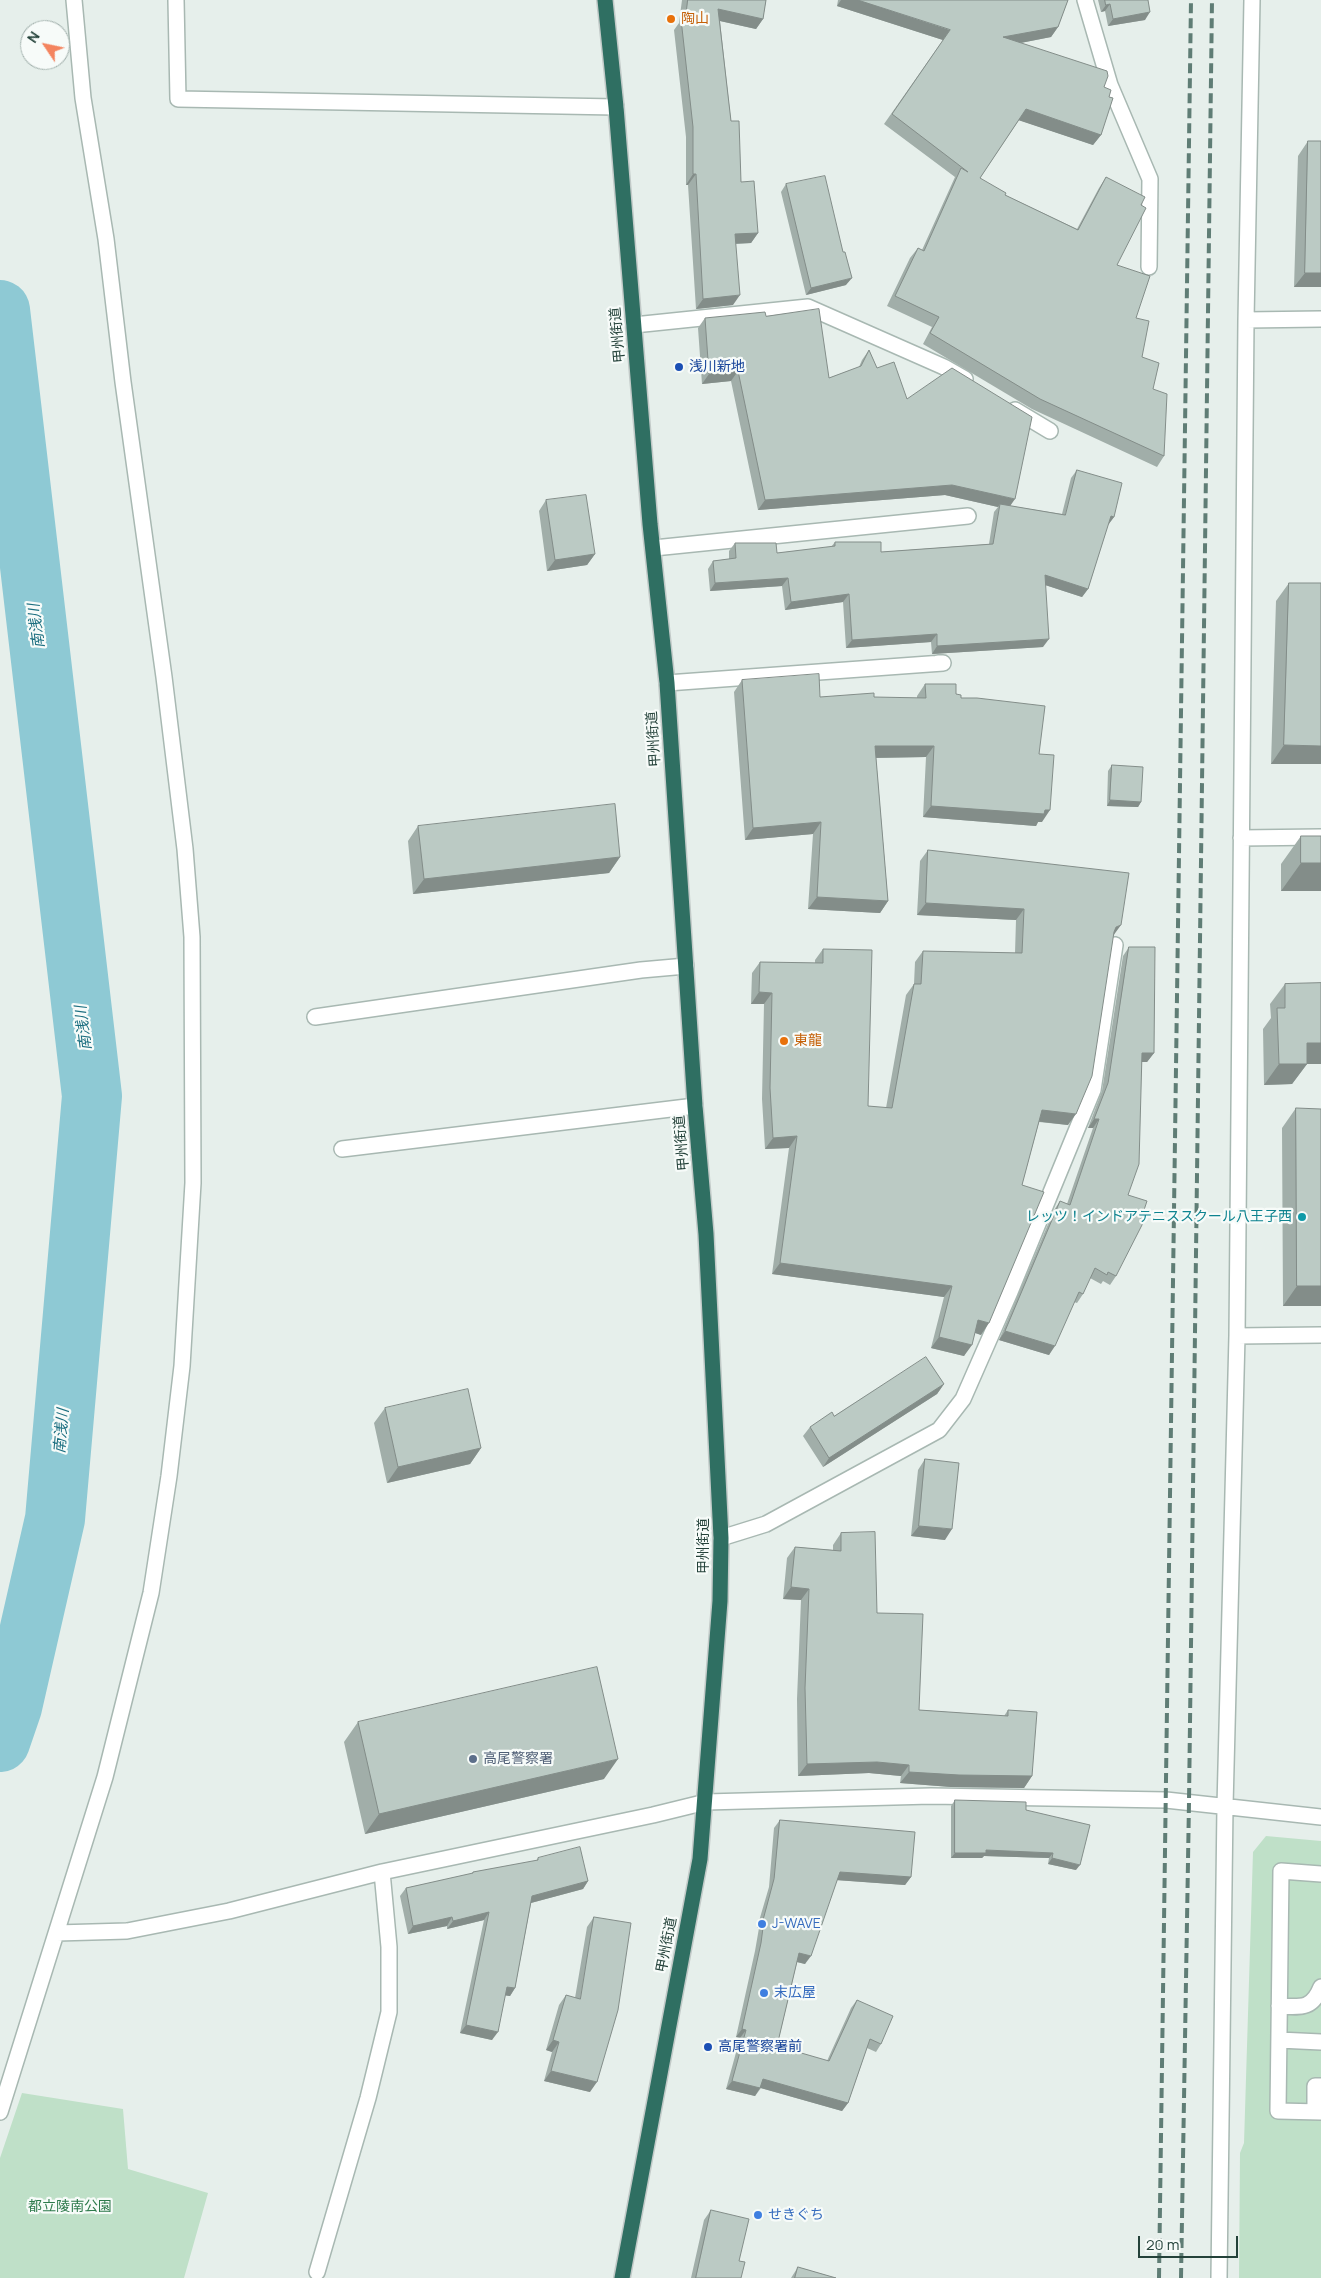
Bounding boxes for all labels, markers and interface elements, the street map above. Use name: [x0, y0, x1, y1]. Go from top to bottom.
place label: 陶山: [681, 11, 709, 27]
marker: 陶山: [665, 13, 677, 25]
north arrow: [20, 20, 70, 70]
text: N: [22, 27, 44, 46]
street label: 甲州街道: [607, 306, 629, 364]
place label: 浅川新地: [689, 359, 745, 375]
marker: 浅川新地: [673, 361, 685, 373]
water label: 南浅川: [25, 603, 49, 649]
street label: 甲州街道: [644, 710, 664, 768]
water label: 南浅川: [72, 1005, 96, 1051]
place label: 東龍: [794, 1033, 822, 1049]
marker: 東龍: [778, 1035, 790, 1047]
street label: 甲州街道: [671, 1114, 693, 1172]
place label: レッツ！インドアテニススクール八王子西: [1026, 1209, 1292, 1225]
marker: レッツ！インドアテニススクール八王子西: [1296, 1211, 1308, 1223]
water label: 南浅川: [51, 1408, 73, 1454]
street label: 甲州街道: [696, 1518, 712, 1574]
place label: 高尾警察署: [483, 1751, 553, 1767]
marker: 高尾警察署: [467, 1753, 479, 1765]
street label: 甲州街道: [653, 1916, 681, 1974]
place label: J-WAVE: [772, 1916, 821, 1932]
marker: J-WAVE: [756, 1918, 768, 1930]
place label: 末広屋: [774, 1985, 816, 2001]
marker: 末広屋: [758, 1987, 770, 1999]
place label: 高尾警察署前: [718, 2039, 802, 2055]
marker: 高尾警察署前: [702, 2041, 714, 2053]
park label: 都立陵南公園: [28, 2199, 112, 2215]
place label: せきぐち: [768, 2207, 824, 2223]
marker: せきぐち: [752, 2209, 764, 2221]
scale bar: [1141, 2226, 1241, 2258]
text: 20 m: [1146, 2234, 1179, 2255]

